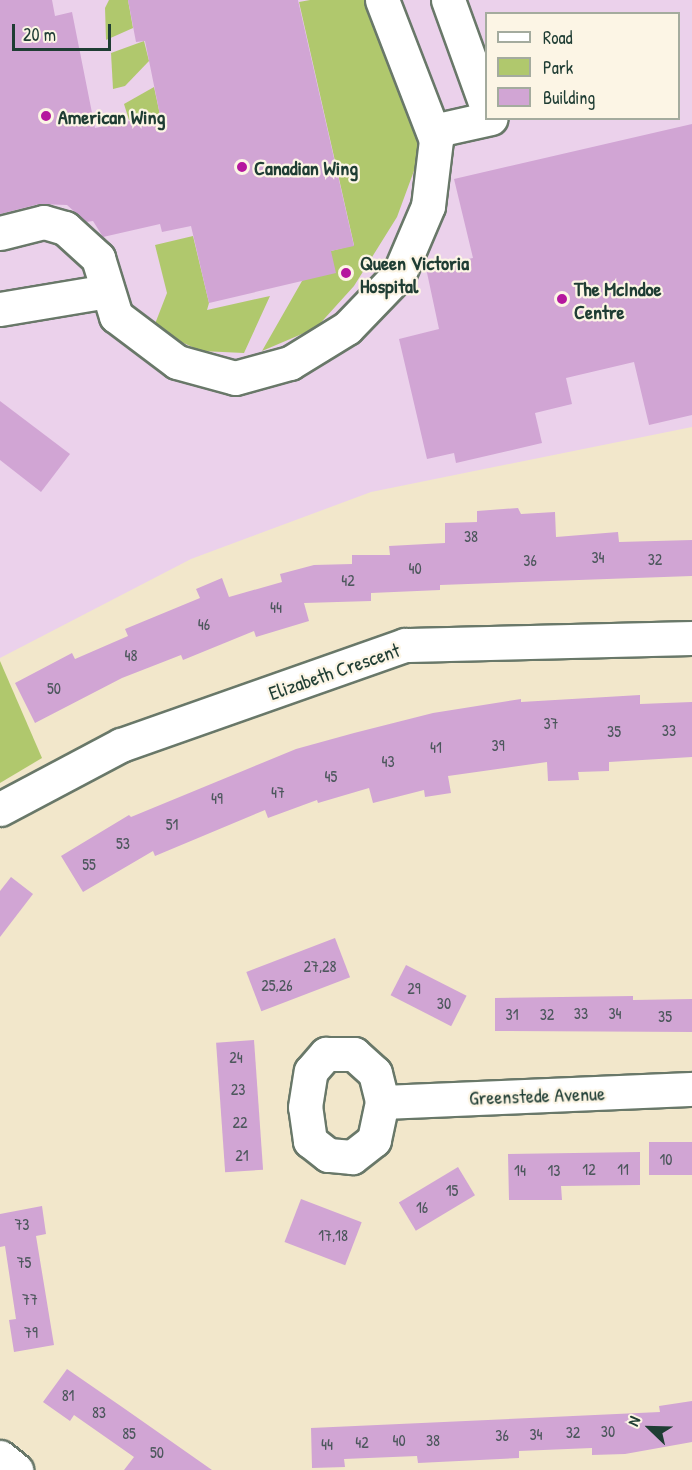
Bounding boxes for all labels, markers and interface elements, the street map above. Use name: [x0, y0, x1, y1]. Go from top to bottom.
scale bar: [15, 12, 114, 50]
legend: [485, 12, 680, 120]
text: 20 m: [23, 22, 56, 47]
text: Road: [543, 25, 573, 50]
text: Park: [543, 55, 573, 80]
text: Building: [543, 85, 595, 110]
place label: American Wing: [58, 104, 165, 128]
marker: American Wing: [39, 109, 53, 123]
place label: Canadian Wing: [254, 155, 358, 179]
marker: Canadian Wing: [235, 160, 249, 174]
place label: Queen Victoria Hospital: [360, 250, 469, 297]
marker: Queen Victoria Hospital: [337, 264, 355, 282]
place label: The McIndoe Centre: [574, 276, 662, 323]
marker: The McIndoe Centre: [555, 292, 569, 306]
house number: 38: [464, 526, 478, 546]
house number: 34: [591, 547, 605, 567]
house number: 32: [648, 549, 662, 569]
house number: 36: [523, 550, 537, 570]
house number: 40: [408, 558, 422, 578]
house number: 42: [341, 570, 355, 590]
house number: 44: [270, 597, 282, 617]
house number: 46: [198, 614, 210, 634]
street label: Elizabeth Crescent: [265, 637, 403, 705]
house number: 48: [125, 645, 137, 665]
house number: 50: [47, 678, 61, 698]
house number: 37: [543, 713, 559, 733]
house number: 33: [662, 720, 676, 740]
house number: 35: [607, 721, 621, 741]
house number: 39: [491, 735, 505, 755]
house number: 41: [430, 737, 442, 757]
house number: 43: [381, 751, 395, 771]
house number: 45: [325, 766, 337, 786]
house number: 47: [271, 782, 285, 802]
house number: 49: [211, 788, 223, 808]
house number: 51: [166, 814, 178, 834]
house number: 53: [116, 833, 130, 853]
house number: 55: [82, 854, 96, 874]
house number: 27,28: [303, 956, 337, 976]
house number: 25,26: [261, 975, 293, 995]
house number: 29: [407, 978, 421, 998]
house number: 30: [437, 993, 451, 1013]
house number: 33: [574, 1003, 588, 1023]
house number: 34: [608, 1003, 622, 1023]
house number: 31: [506, 1004, 518, 1024]
house number: 32: [540, 1004, 554, 1024]
house number: 35: [658, 1006, 672, 1026]
house number: 24: [229, 1047, 243, 1067]
house number: 23: [231, 1079, 245, 1099]
street label: Greenstede Avenue: [469, 1081, 605, 1109]
house number: 22: [233, 1112, 247, 1132]
house number: 21: [235, 1145, 249, 1165]
house number: 10: [660, 1149, 672, 1169]
house number: 12: [582, 1159, 596, 1179]
house number: 11: [617, 1159, 629, 1179]
house number: 14: [514, 1160, 526, 1180]
house number: 13: [548, 1160, 560, 1180]
house number: 15: [446, 1180, 458, 1200]
house number: 16: [416, 1197, 428, 1217]
house number: 73: [14, 1214, 30, 1234]
house number: 17,18: [318, 1225, 348, 1245]
house number: 75: [17, 1252, 31, 1272]
house number: 77: [22, 1289, 38, 1309]
house number: 79: [24, 1322, 38, 1342]
house number: 81: [62, 1385, 74, 1405]
north arrow: [620, 1398, 680, 1458]
house number: 83: [92, 1402, 106, 1422]
text: N: [622, 1413, 645, 1429]
house number: 30: [601, 1421, 615, 1441]
house number: 32: [566, 1422, 580, 1442]
house number: 85: [122, 1423, 136, 1443]
house number: 34: [529, 1424, 543, 1444]
house number: 36: [495, 1425, 509, 1445]
house number: 40: [392, 1430, 406, 1450]
house number: 38: [426, 1430, 440, 1450]
house number: 42: [355, 1432, 369, 1452]
house number: 44: [321, 1434, 333, 1454]
house number: 50: [150, 1442, 164, 1462]

